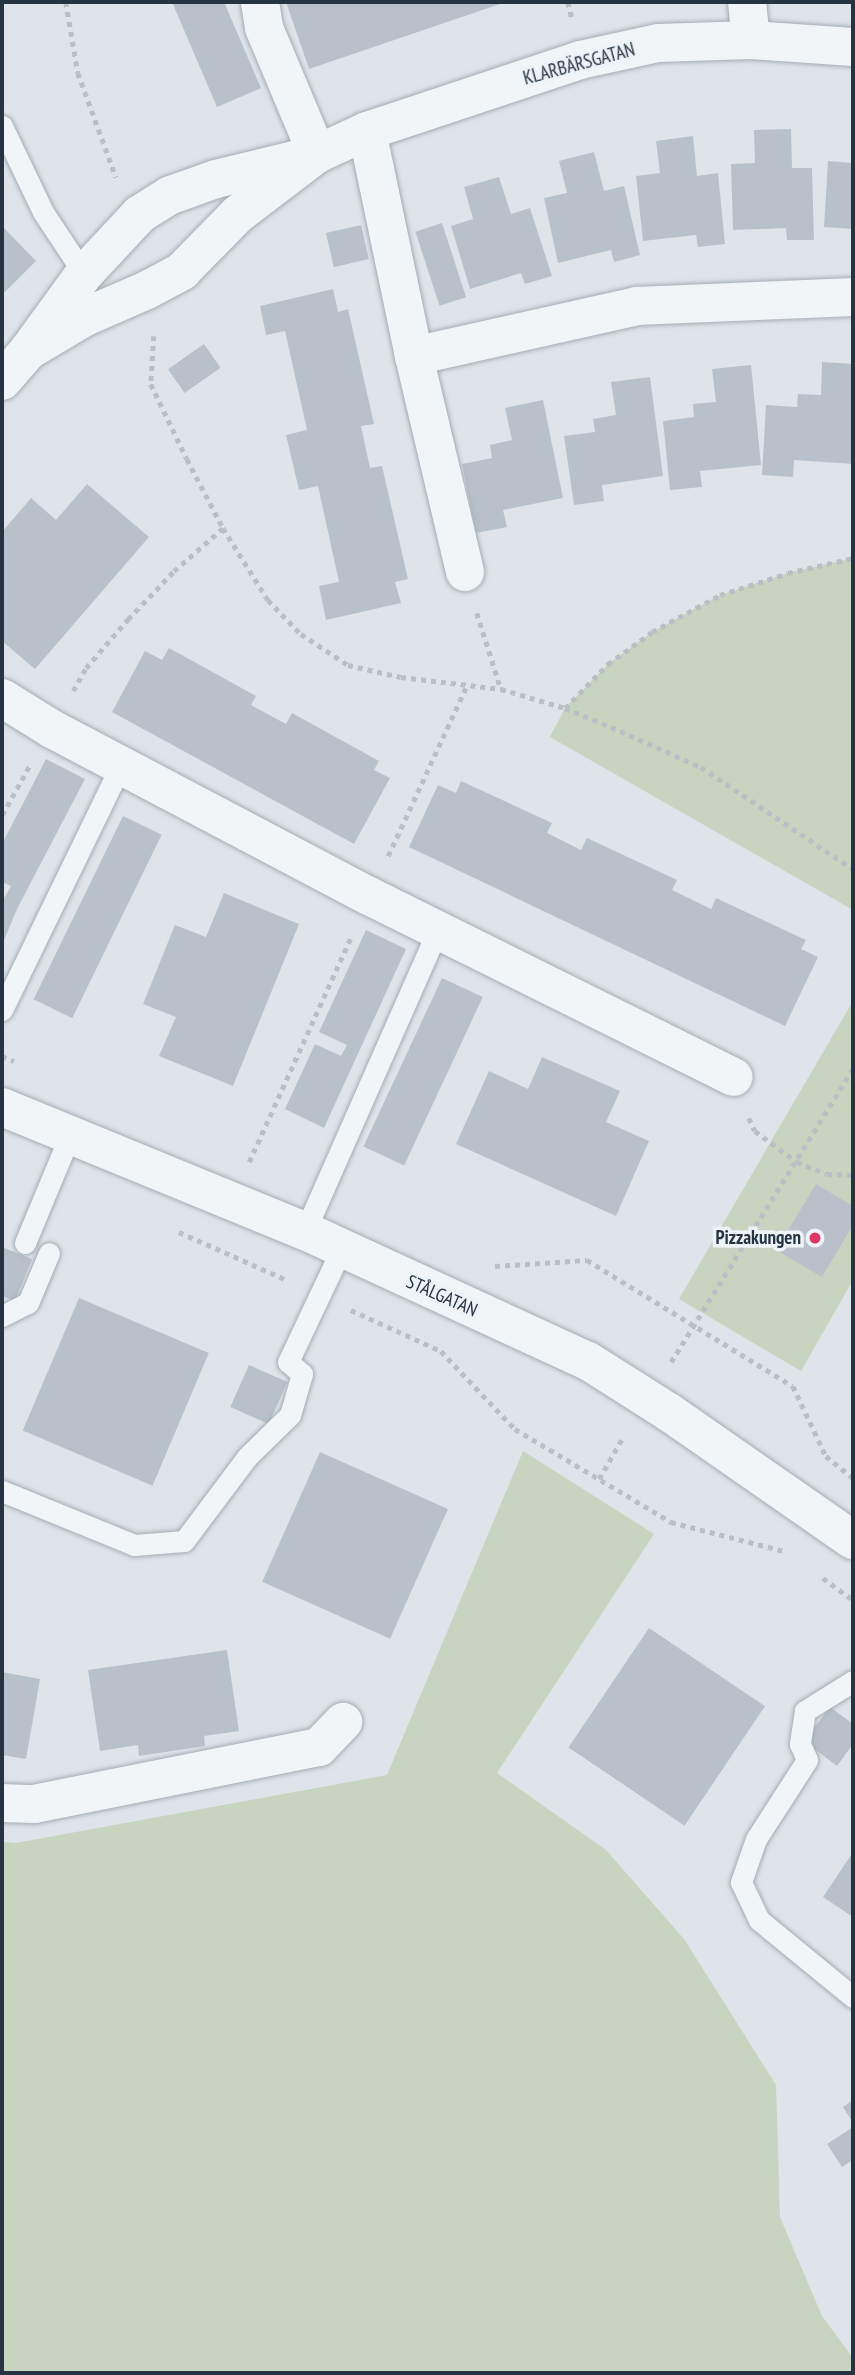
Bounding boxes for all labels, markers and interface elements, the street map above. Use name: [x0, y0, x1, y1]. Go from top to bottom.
street label: KLARBÄRSGATAN: [521, 38, 637, 90]
place label: Pizzakungen: [715, 1227, 801, 1249]
marker: Pizzakungen: [807, 1230, 823, 1246]
street label: STÅLGATAN: [403, 1270, 481, 1322]

